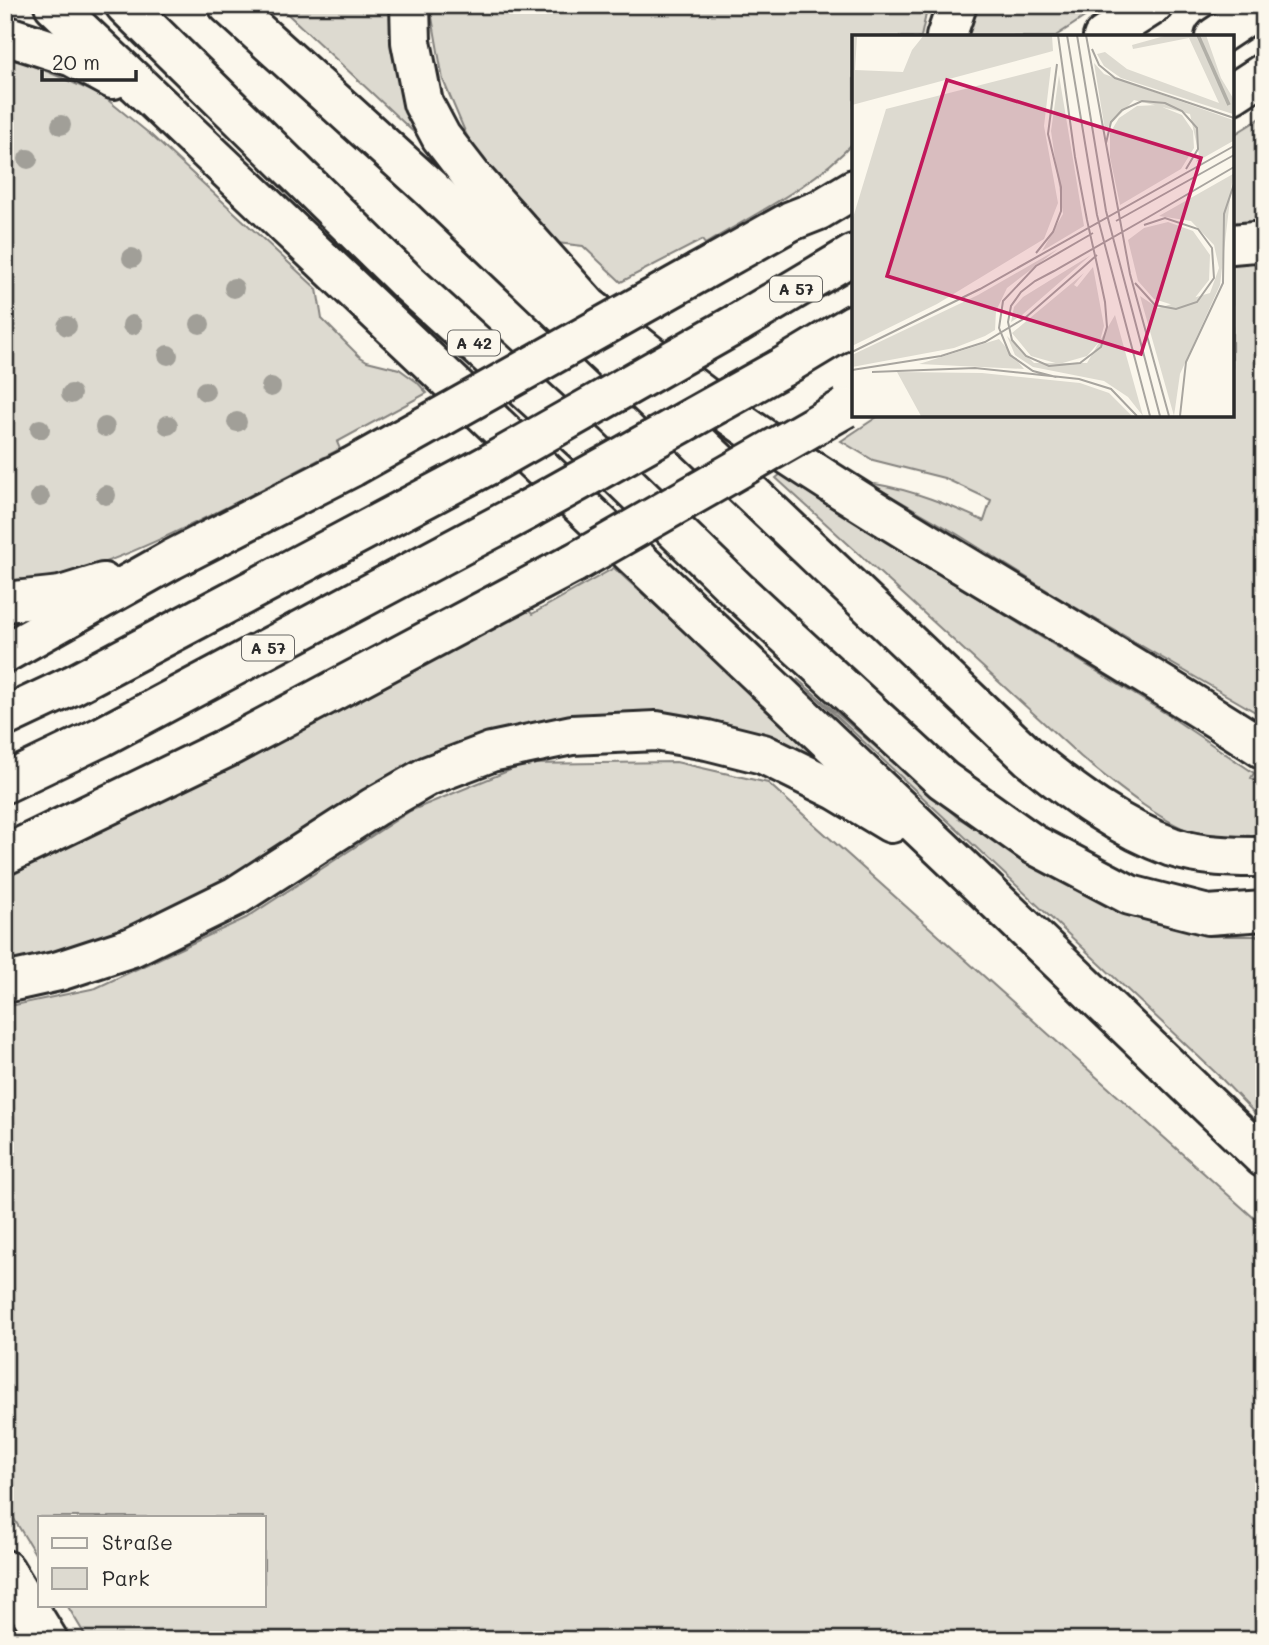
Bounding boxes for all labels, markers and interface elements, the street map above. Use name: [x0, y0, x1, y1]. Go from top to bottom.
inset map: [852, 35, 1234, 416]
scale bar: [42, 38, 136, 82]
text: 20 m: [52, 48, 100, 75]
road number: A 57: [770, 276, 822, 302]
road number: A 42: [448, 330, 500, 356]
road number: A 57: [242, 636, 294, 660]
legend: [38, 1516, 266, 1606]
text: Straße: [102, 1528, 173, 1555]
text: Park: [102, 1564, 150, 1591]

